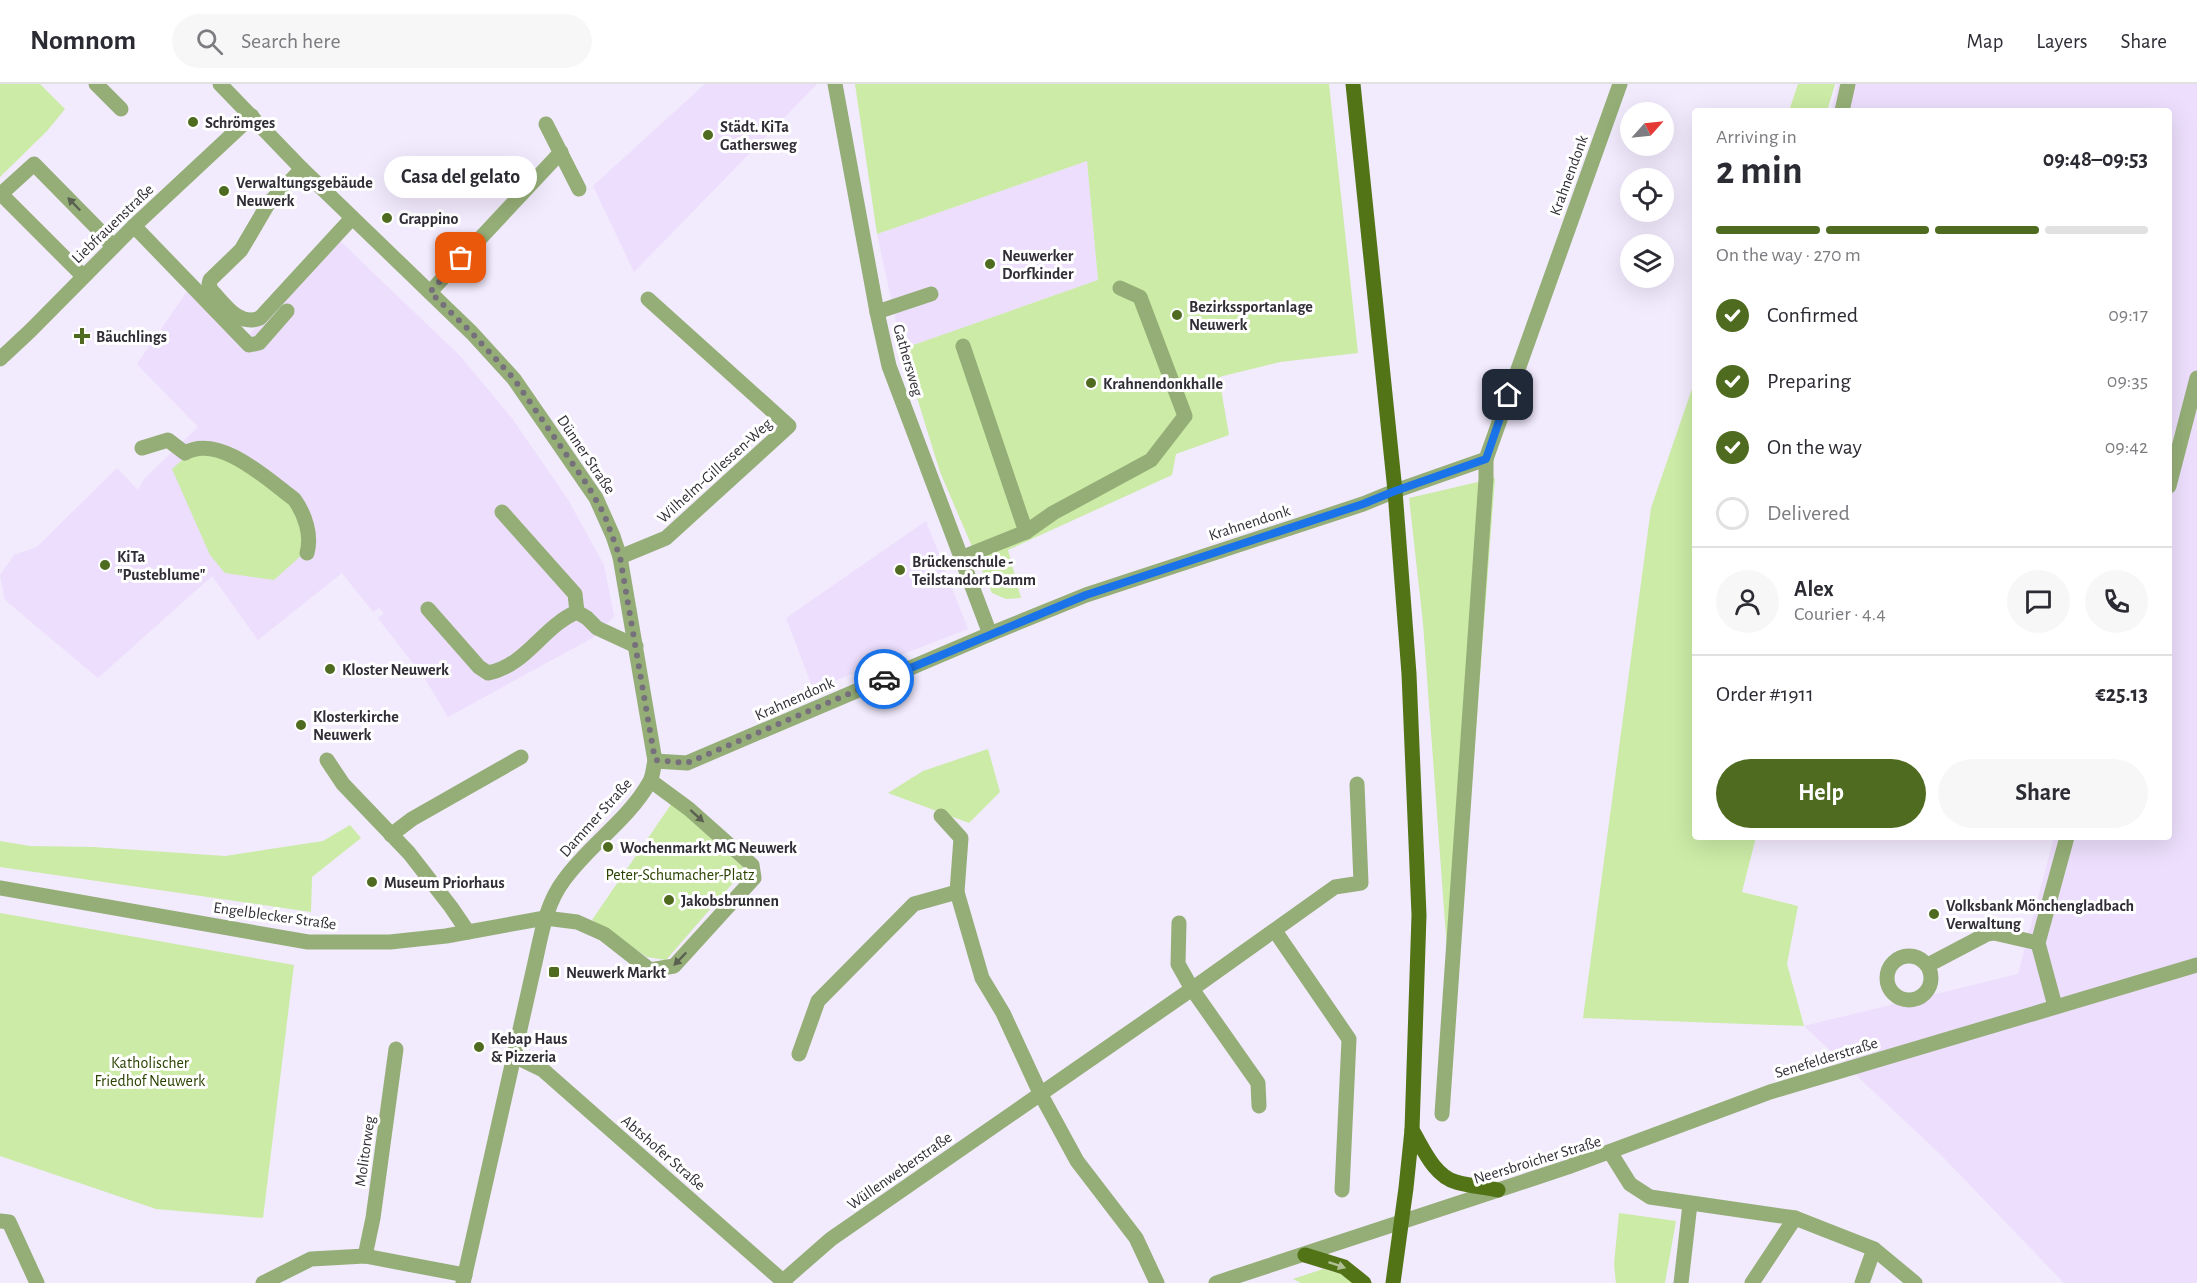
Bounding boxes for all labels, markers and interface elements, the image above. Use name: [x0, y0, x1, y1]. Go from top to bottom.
search box: [172, 14, 592, 68]
icon: search: [193, 25, 226, 58]
text: Nomnom: [30, 27, 136, 55]
text: Search here: [241, 30, 341, 52]
text: Map: [1967, 31, 2003, 52]
text: Layers: [2036, 31, 2087, 52]
text: Share: [2120, 31, 2167, 52]
north arrow: [1620, 102, 1674, 156]
map controls: [1620, 102, 1674, 288]
marker: Schrömges: [186, 115, 200, 129]
place label: Schrömges: [205, 115, 275, 131]
place label: Städt. KiTa Gathersweg: [720, 119, 798, 153]
text: Arriving in: [1716, 127, 1797, 147]
marker: Städt. KiTa Gathersweg: [701, 128, 715, 142]
street label: Krahnendonk: [1547, 132, 1591, 218]
text: 09:48–09:53: [2043, 148, 2148, 170]
text: 2 min: [1716, 152, 1803, 191]
callout: Casa del gelato: [384, 156, 538, 198]
text: Casa del gelato: [401, 167, 520, 187]
button: locate: [1620, 168, 1674, 222]
place label: Verwaltungsgebäude Neuwerk: [236, 175, 373, 209]
street label: Liebfrauenstraße: [69, 181, 157, 266]
marker: Verwaltungsgebäude Neuwerk: [217, 184, 231, 198]
one-way arrow: [67, 197, 81, 211]
marker: Grappino: [380, 211, 394, 225]
place label: Grappino: [399, 211, 459, 227]
pin: [435, 232, 486, 283]
button: layers: [1620, 234, 1674, 288]
icon: bag: [444, 241, 477, 274]
text: On the way · 270 m: [1716, 245, 1861, 265]
place label: Neuwerker Dorfkinder: [1002, 248, 1074, 282]
marker: Neuwerker Dorfkinder: [983, 257, 997, 271]
place label: Bezirkssportanlage Neuwerk: [1189, 299, 1313, 333]
icon: check: [1716, 299, 1749, 332]
text: Confirmed: [1767, 304, 1858, 326]
text: 09:17: [2108, 305, 2148, 325]
marker: Bezirkssportanlage Neuwerk: [1170, 308, 1184, 322]
street label: Gathersweg: [890, 322, 926, 398]
marker: Bäuchlings: [73, 327, 91, 345]
place label: Bäuchlings: [96, 329, 167, 345]
icon: check: [1716, 365, 1749, 398]
pin: [1482, 369, 1533, 420]
text: Preparing: [1767, 370, 1851, 392]
text: 09:35: [2107, 371, 2148, 391]
marker: Krahnendonkhalle: [1084, 376, 1098, 390]
place label: Krahnendonkhalle: [1103, 376, 1224, 392]
icon: home: [1491, 378, 1524, 411]
street label: Dünner Straße: [554, 412, 618, 497]
street label: Wilhelm-Gillessen-Weg: [654, 415, 775, 526]
icon: check: [1716, 431, 1749, 464]
text: On the way: [1767, 436, 1862, 458]
text: 09:42: [2105, 437, 2148, 457]
street label: Krahnendonk: [1207, 502, 1293, 544]
text: Delivered: [1767, 502, 1850, 524]
place label: KiTa "Pusteblume": [117, 549, 206, 583]
place label: Brückenschule - Teilstandort Damm: [912, 554, 1036, 588]
marker: KiTa "Pusteblume": [98, 558, 112, 572]
marker: Brückenschule - Teilstandort Damm: [893, 563, 907, 577]
button: person: [1716, 570, 1779, 633]
button: chat: [2007, 570, 2070, 633]
button: phone: [2085, 570, 2148, 633]
text: Alex: [1794, 578, 1834, 600]
text: Courier · 4.4: [1794, 604, 1886, 624]
courier: [854, 649, 914, 709]
marker: Kloster Neuwerk: [323, 662, 337, 676]
place label: Kloster Neuwerk: [342, 662, 449, 678]
icon: car: [868, 663, 901, 696]
street label: Krahnendonk: [753, 674, 837, 723]
text: Order #1911: [1716, 683, 1814, 705]
text: €25.13: [2095, 683, 2148, 705]
place label: Klosterkirche Neuwerk: [313, 709, 399, 743]
marker: Klosterkirche Neuwerk: [294, 718, 308, 732]
button: Help: [1716, 759, 1926, 828]
button: Share: [1938, 759, 2148, 828]
street label: Dammer Straße: [557, 775, 635, 860]
one-way arrow: [689, 809, 704, 822]
marker: Wochenmarkt MG Neuwerk: [601, 840, 615, 854]
place label: Wochenmarkt MG Neuwerk: [620, 840, 797, 856]
park label: Peter-Schumacher-Platz: [606, 867, 755, 883]
marker: Museum Priorhaus: [365, 875, 379, 889]
place label: Museum Priorhaus: [384, 875, 505, 891]
marker: Jakobsbrunnen: [662, 893, 676, 907]
place label: Jakobsbrunnen: [681, 893, 779, 909]
place label: Volksbank Mönchengladbach Verwaltung: [1946, 898, 2134, 932]
street label: Engelblecker Straße: [212, 899, 337, 933]
marker: Volksbank Mönchengladbach Verwaltung: [1927, 907, 1941, 921]
one-way arrow: [674, 951, 688, 965]
marker: Neuwerk Markt: [547, 965, 561, 979]
place label: Neuwerk Markt: [566, 965, 666, 981]
place label: Kebap Haus & Pizzeria: [491, 1031, 567, 1065]
street label: Senefelderstraße: [1773, 1035, 1880, 1081]
marker: Kebap Haus & Pizzeria: [472, 1040, 486, 1054]
park label: Katholischer Friedhof Neuwerk: [95, 1055, 206, 1089]
street label: Abtshofer Straße: [618, 1112, 708, 1193]
street label: Molitorweg: [352, 1114, 378, 1188]
street label: Wüllenweberstraße: [845, 1129, 955, 1213]
street label: Neersbroicher Straße: [1472, 1133, 1603, 1187]
one-way arrow: [1328, 1260, 1346, 1270]

